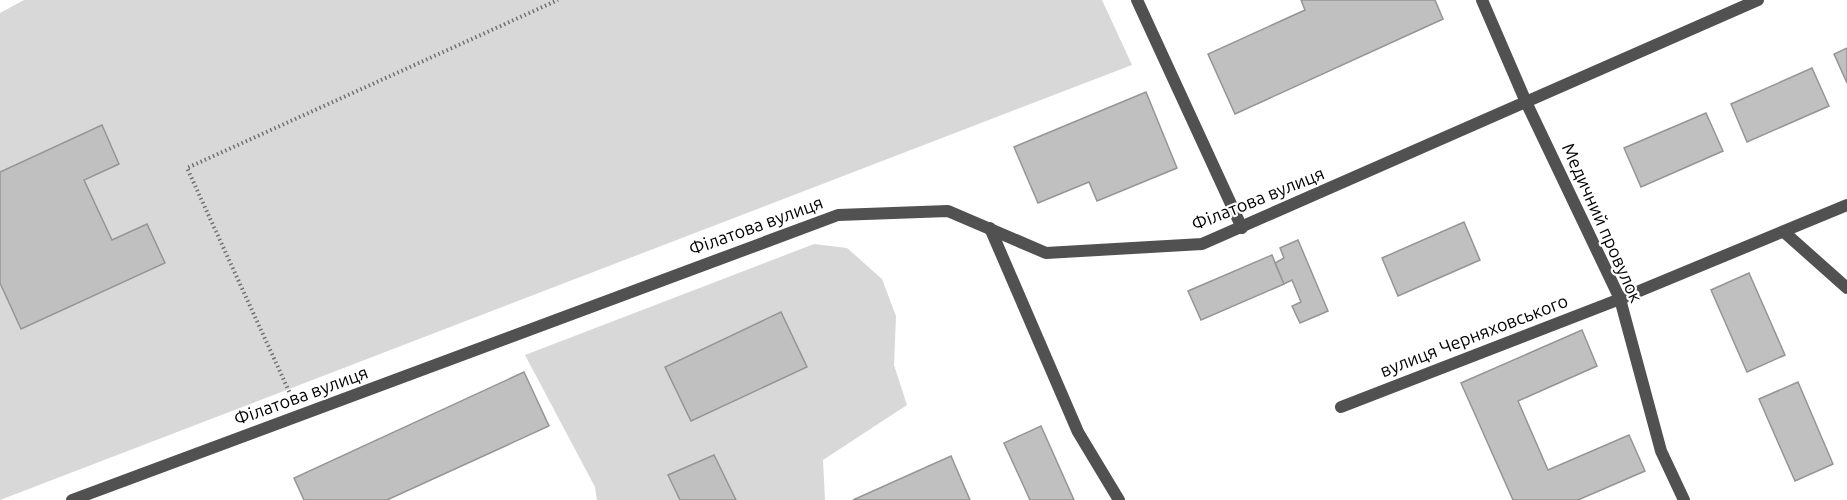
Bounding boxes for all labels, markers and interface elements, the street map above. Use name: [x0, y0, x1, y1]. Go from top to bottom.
street label: Медичний провулок: [1559, 140, 1647, 305]
street label: Філатова вулиця: [1188, 162, 1327, 234]
street label: Філатова вулиця: [686, 192, 825, 259]
street label: вулиця Черняховського: [1377, 290, 1570, 380]
street label: Філатова вулиця: [231, 362, 370, 429]

